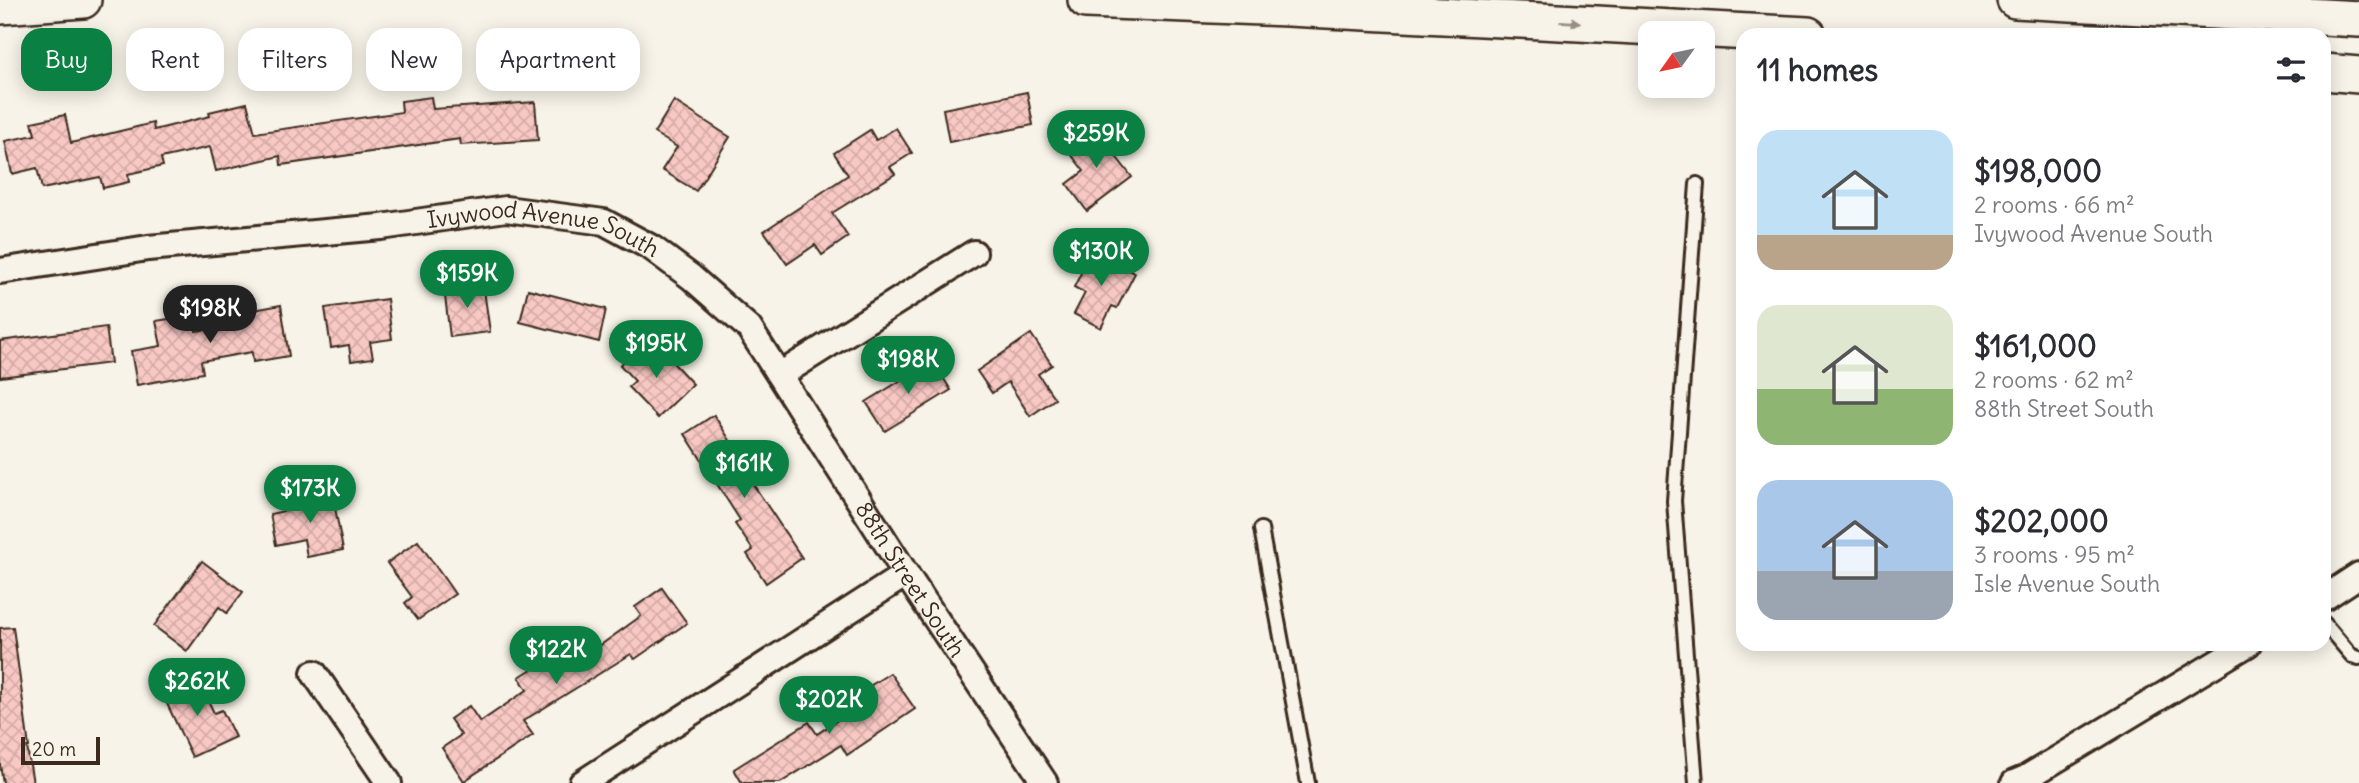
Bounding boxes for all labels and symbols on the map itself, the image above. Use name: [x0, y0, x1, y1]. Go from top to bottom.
one-way arrow: [1559, 17, 1581, 28]
north arrow: [1638, 21, 1715, 98]
pin: $259K: [1047, 110, 1145, 170]
street label: Ivywood Avenue South: [425, 194, 665, 263]
pin: $130K: [1052, 229, 1150, 288]
pin: $159K: [418, 250, 516, 310]
pin: $198K: [161, 286, 259, 345]
pin: $195K: [607, 320, 705, 380]
pin: $198K: [859, 336, 957, 396]
pin: $161K: [695, 440, 793, 500]
pin: $173K: [261, 466, 359, 525]
street label: 88th Street South: [849, 496, 972, 662]
pin: $122K: [507, 626, 605, 686]
pin: $262K: [148, 658, 246, 718]
pin: $202K: [780, 676, 878, 736]
scale bar: [21, 734, 100, 766]

